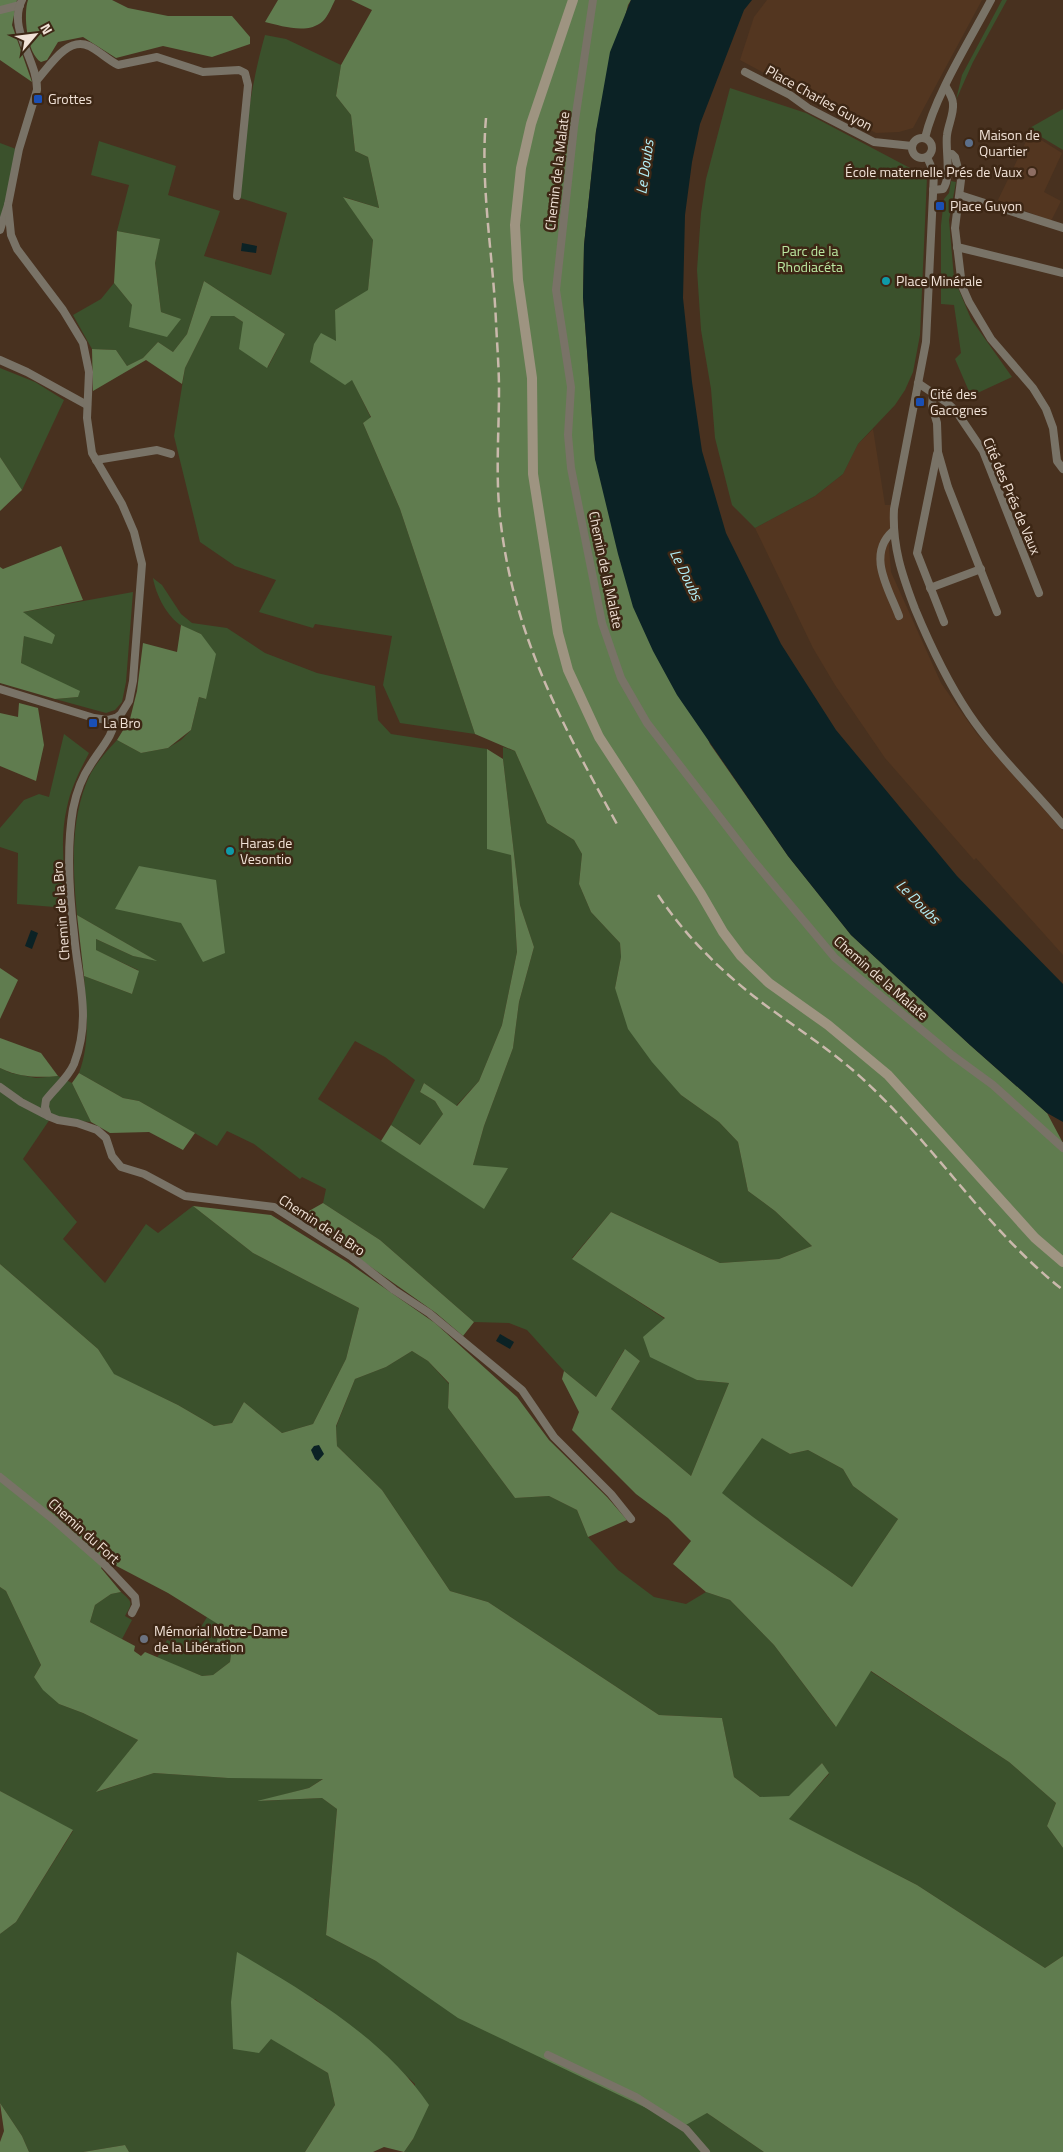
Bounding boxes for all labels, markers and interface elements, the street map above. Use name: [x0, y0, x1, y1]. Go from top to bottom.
north arrow: [10, 10, 60, 60]
text: N: [35, 19, 58, 38]
street label: Place Charles Guyon: [762, 59, 876, 136]
place label: Grottes: [48, 88, 92, 109]
marker: Grottes: [32, 93, 44, 105]
street label: Chemin de la Malate: [539, 110, 574, 232]
place label: Maison de Quartier: [979, 124, 1040, 161]
water label: Le Doubs: [629, 137, 660, 195]
marker: Maison de Quartier: [963, 137, 975, 149]
place label: École maternelle Prés de Vaux: [845, 161, 1023, 182]
marker: École maternelle Prés de Vaux: [1026, 166, 1038, 178]
place label: Place Guyon: [950, 195, 1022, 216]
marker: Place Guyon: [934, 200, 946, 212]
park label: Parc de la Rhodiacéta: [777, 240, 843, 277]
place label: Place Minérale: [896, 270, 982, 291]
marker: Place Minérale: [880, 275, 892, 287]
place label: Cité des Gacognes: [930, 383, 987, 420]
marker: Cité des Gacognes: [914, 396, 926, 408]
street label: Cité des Prés de Vaux: [978, 434, 1047, 558]
street label: Chemin de la Malate: [584, 509, 629, 631]
water label: Le Doubs: [664, 545, 709, 606]
place label: La Bro: [103, 712, 141, 733]
marker: La Bro: [87, 717, 99, 729]
place label: Haras de Vesontio: [240, 832, 292, 869]
marker: Haras de Vesontio: [224, 845, 236, 857]
street label: Chemin de la Bro: [47, 861, 74, 961]
water label: Le Doubs: [891, 874, 947, 930]
street label: Chemin de la Malate: [829, 931, 933, 1025]
street label: Chemin de la Bro: [275, 1189, 370, 1260]
street label: Chemin du Fort: [44, 1493, 125, 1569]
place label: Mémorial Notre-Dame de la Libération: [154, 1620, 287, 1657]
marker: Mémorial Notre-Dame de la Libération: [138, 1633, 150, 1645]

